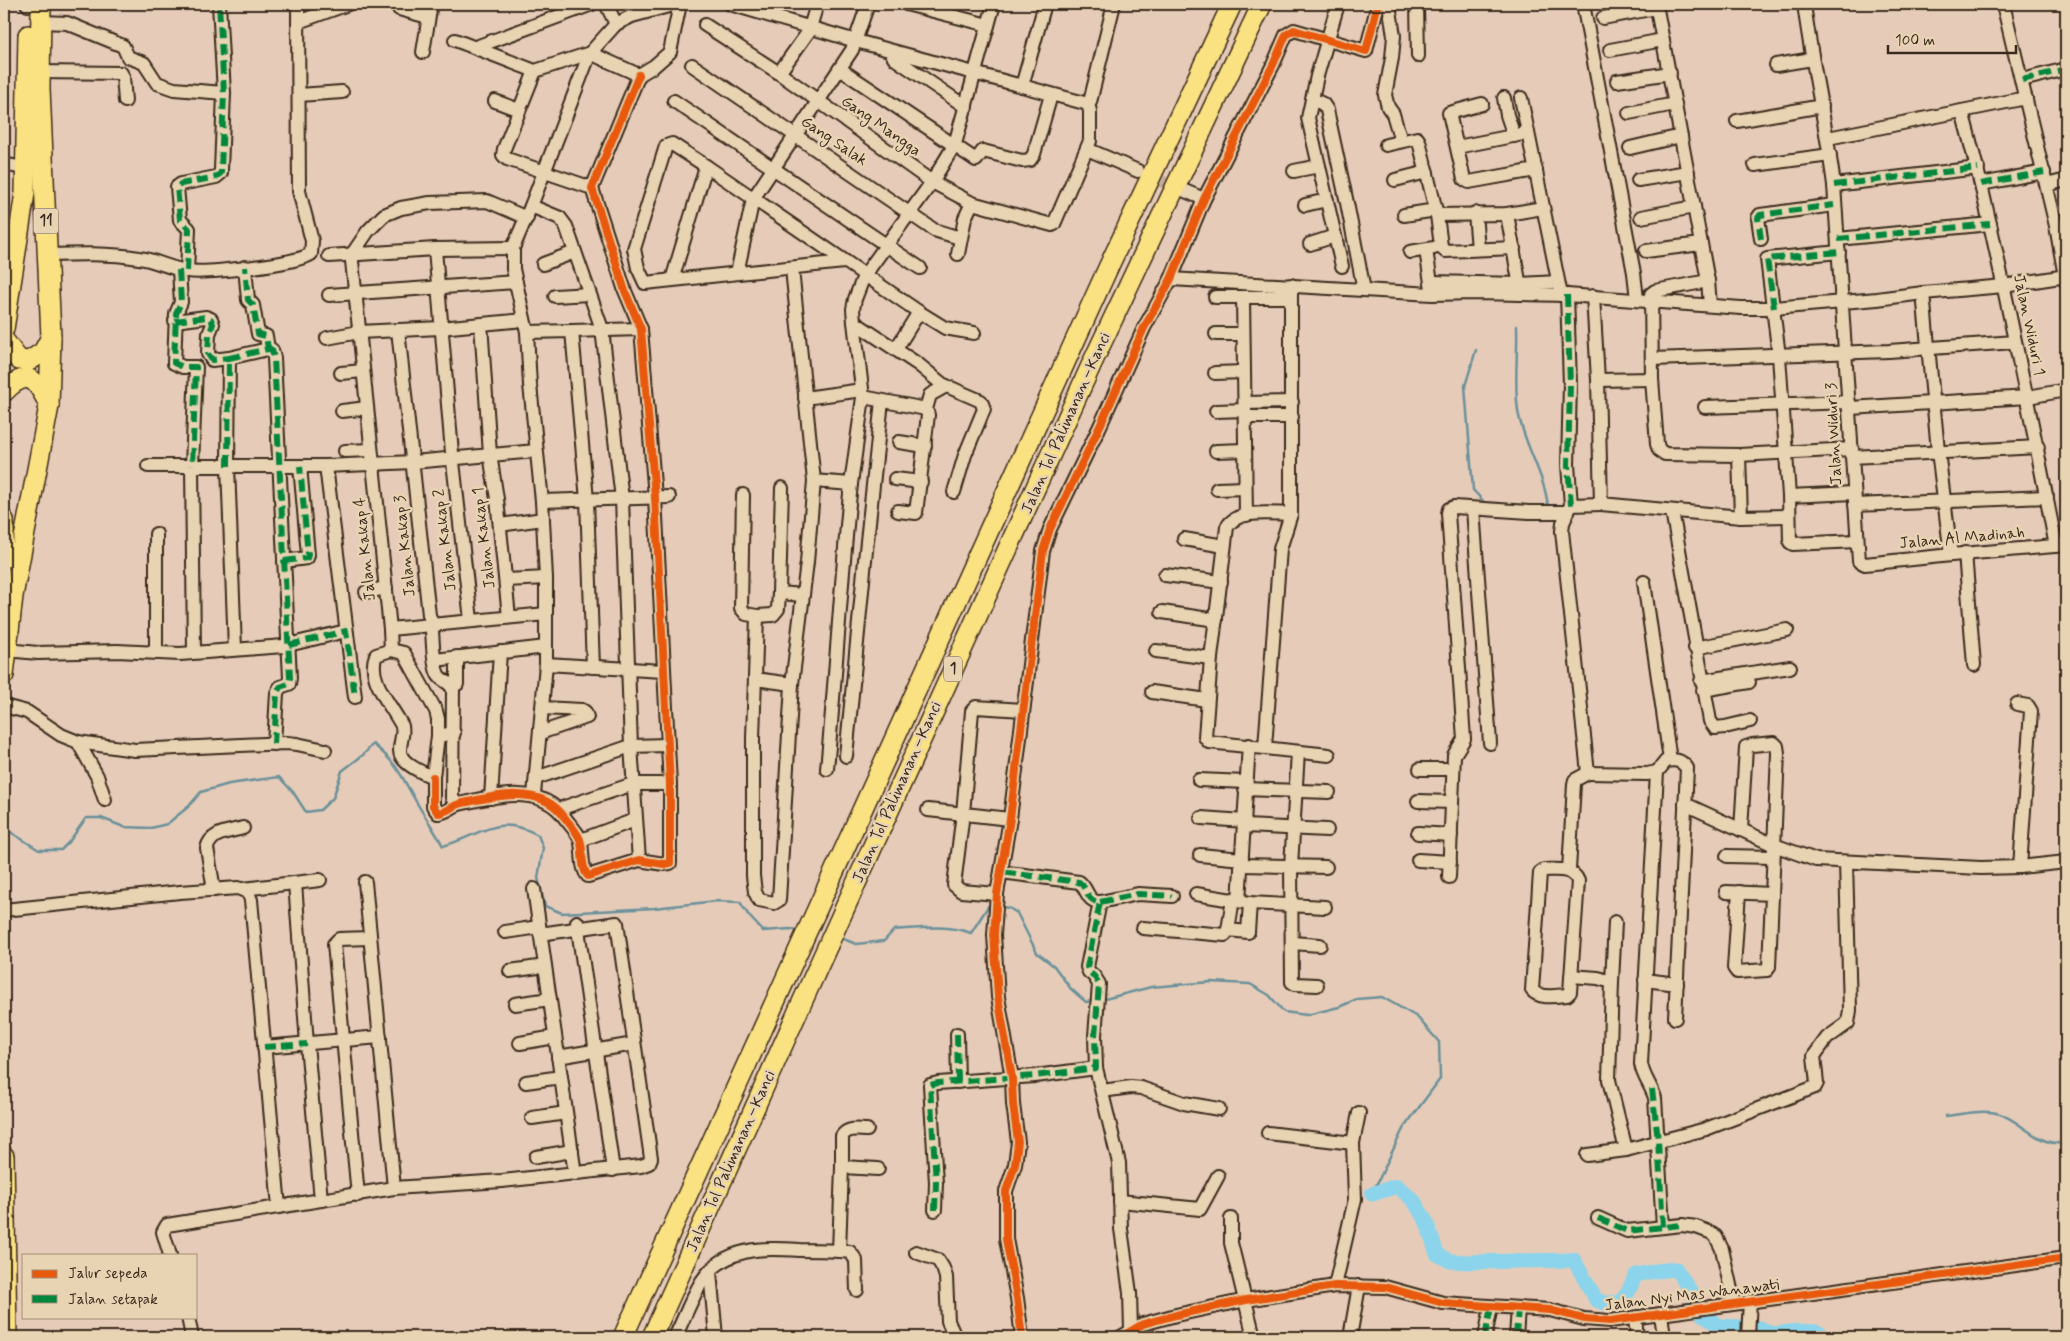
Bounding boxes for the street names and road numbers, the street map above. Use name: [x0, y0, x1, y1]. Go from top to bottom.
street label: Gang Mangga: [836, 91, 925, 162]
street label: Gang Salak: [796, 111, 871, 172]
road number: 11: [34, 208, 58, 234]
street label: Jalan Widuri 1: [2008, 273, 2050, 377]
street label: Jalan Tol Palimanan–Kanci: [1016, 329, 1116, 517]
street label: Jalan Widuri 3: [1821, 382, 1847, 486]
street label: Jalan Kakap 1: [467, 486, 501, 590]
street label: Jalan Kakap 2: [428, 488, 462, 592]
street label: Jalan Kakap 3: [389, 494, 421, 598]
street label: Jalan Kakap 4: [349, 496, 381, 602]
street label: Jalan Al Madinah: [1898, 522, 2026, 554]
road number: 1: [944, 656, 962, 682]
street label: Jalan Tol Palimanan–Kanci: [847, 698, 947, 886]
street label: Jalan Tol Palimanan–Kanci: [681, 1067, 781, 1255]
street label: Jalan Nyi Mas Wanawati: [1603, 1274, 1781, 1316]

